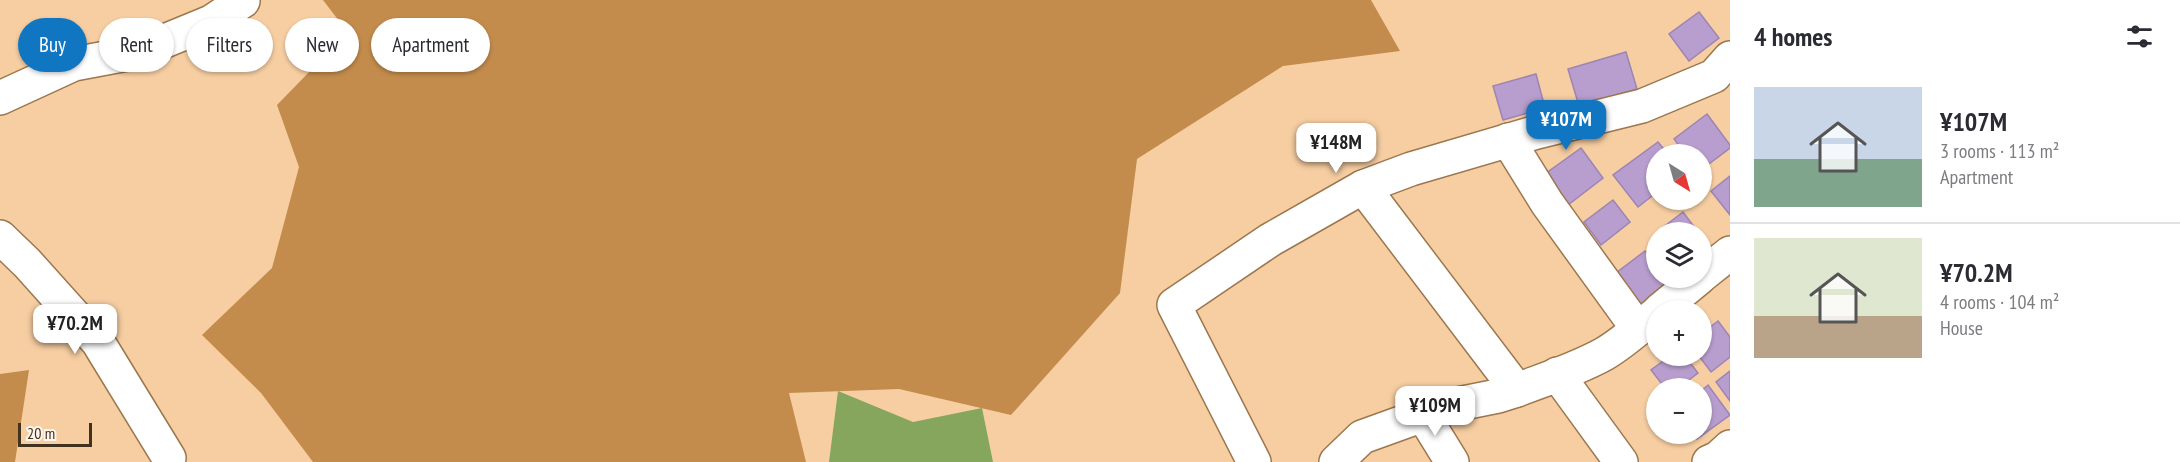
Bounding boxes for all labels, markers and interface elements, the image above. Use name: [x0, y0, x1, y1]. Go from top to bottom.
chip: Buy: [18, 18, 87, 72]
chip: Rent: [99, 18, 174, 72]
chip: Filters: [186, 18, 273, 72]
chip: New: [285, 18, 359, 72]
chip: Apartment: [371, 18, 490, 72]
text: 4 homes: [1754, 20, 1832, 53]
icon: filters: [2123, 20, 2156, 53]
pin: ¥107M: [1524, 100, 1608, 151]
text: ¥107M: [1940, 105, 2007, 138]
text: ¥107M: [1540, 106, 1592, 132]
icon: home: [1802, 111, 1874, 183]
pin: ¥148M: [1294, 123, 1378, 174]
text: ¥148M: [1310, 129, 1362, 155]
text: 3 rooms · 113 m²: [1940, 138, 2059, 164]
north arrow: [1646, 144, 1712, 210]
map controls: [1646, 144, 1712, 444]
text: Apartment: [1940, 164, 2013, 190]
button: layers: [1646, 222, 1712, 288]
text: ¥70.2M: [1940, 256, 2013, 289]
icon: home: [1802, 262, 1874, 334]
text: 4 rooms · 104 m²: [1940, 289, 2059, 315]
button: +: [1646, 300, 1712, 366]
pin: ¥70.2M: [26, 304, 124, 355]
text: ¥70.2M: [47, 310, 103, 336]
text: House: [1940, 315, 1983, 341]
button: −: [1646, 378, 1712, 444]
pin: ¥109M: [1393, 386, 1477, 437]
text: ¥109M: [1409, 392, 1461, 418]
scale bar: [18, 420, 92, 448]
text: 20 m: [27, 423, 55, 443]

